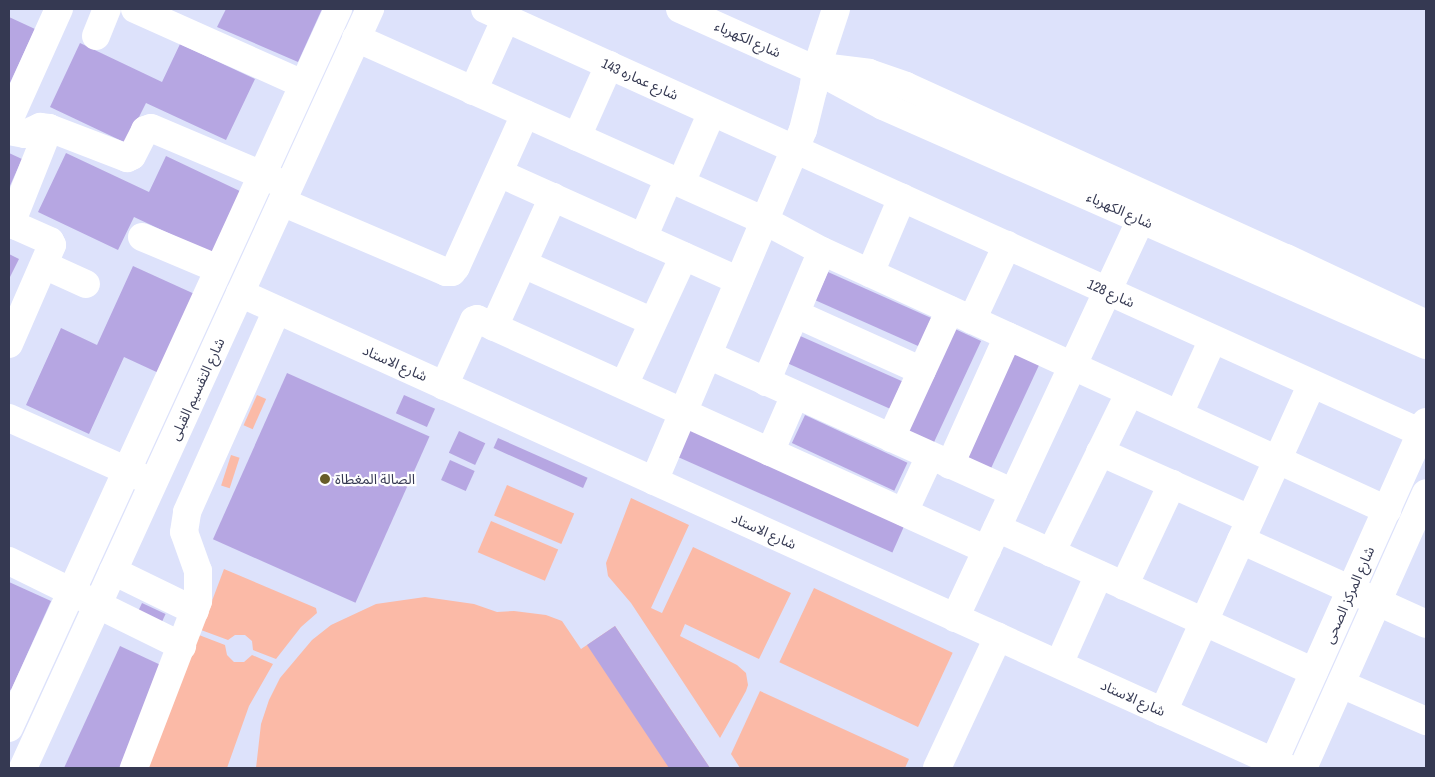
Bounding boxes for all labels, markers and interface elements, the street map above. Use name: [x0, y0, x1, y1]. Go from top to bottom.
street label: شارع الكهرباء: [712, 17, 784, 61]
street label: شارع عماره 143: [599, 55, 681, 103]
street label: شارع الكهرباء: [1084, 188, 1156, 232]
street label: شارع 128: [1085, 275, 1137, 311]
street label: شارع التقسيم القبلى: [166, 335, 228, 443]
street label: شارع الاستاد: [360, 341, 430, 385]
place label: الصالة المغطاة: [335, 471, 415, 487]
marker: الصالة المغطاة: [319, 473, 331, 485]
street label: شارع الاستاد: [729, 509, 799, 553]
street label: شارع المركز الصحى: [1320, 544, 1378, 646]
street label: شارع الاستاد: [1098, 676, 1168, 720]

